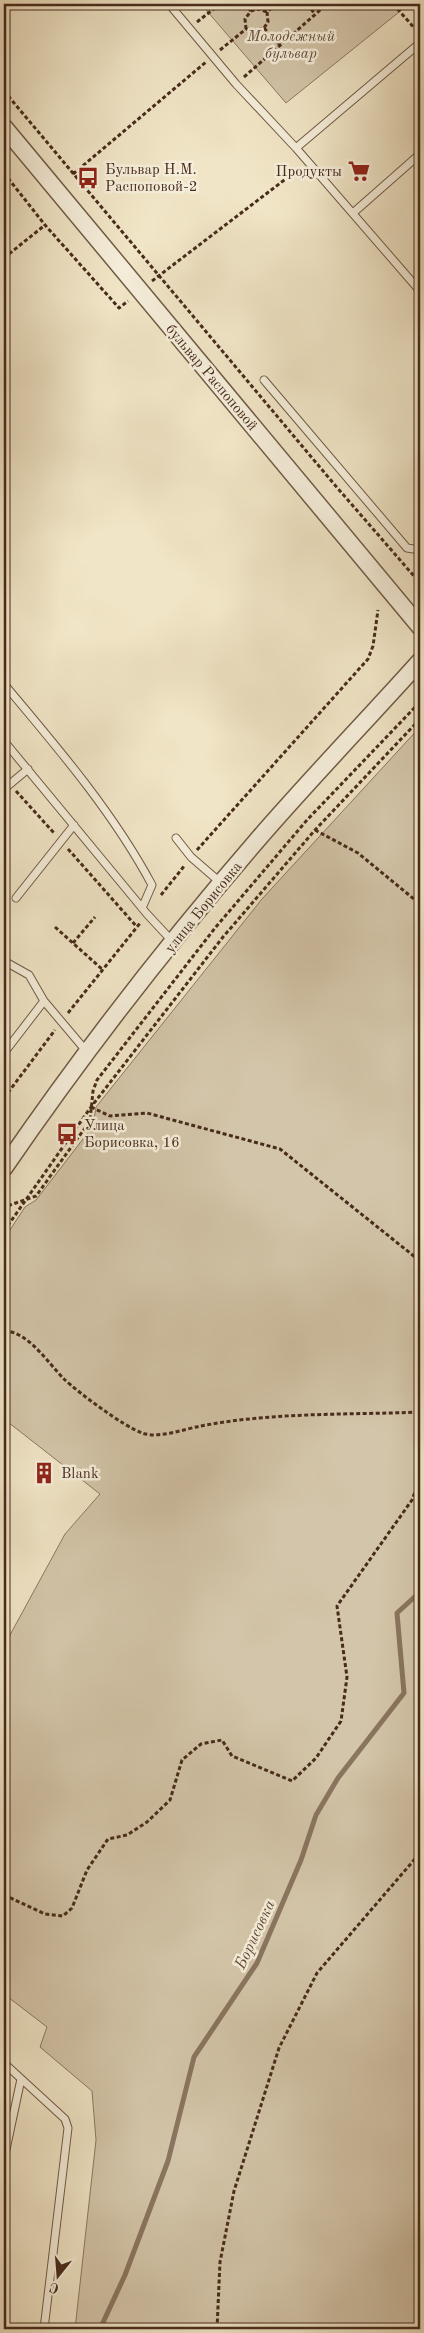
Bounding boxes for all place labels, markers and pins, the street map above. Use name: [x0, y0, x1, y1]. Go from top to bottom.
supermarket icon: Продукты: [346, 158, 372, 184]
place label: Бульвар Н.М. Распоповой-2: [105, 163, 197, 195]
bus stop icon: Бульвар Н.М. Распоповой-2: [75, 165, 101, 191]
place label: Продукты: [276, 165, 342, 180]
place label: Улица Борисовка, 16: [84, 1119, 180, 1151]
bus stop icon: Улица Борисовка, 16: [54, 1121, 80, 1147]
building icon: Blank: [31, 1460, 57, 1486]
place label: Blank: [61, 1467, 99, 1482]

